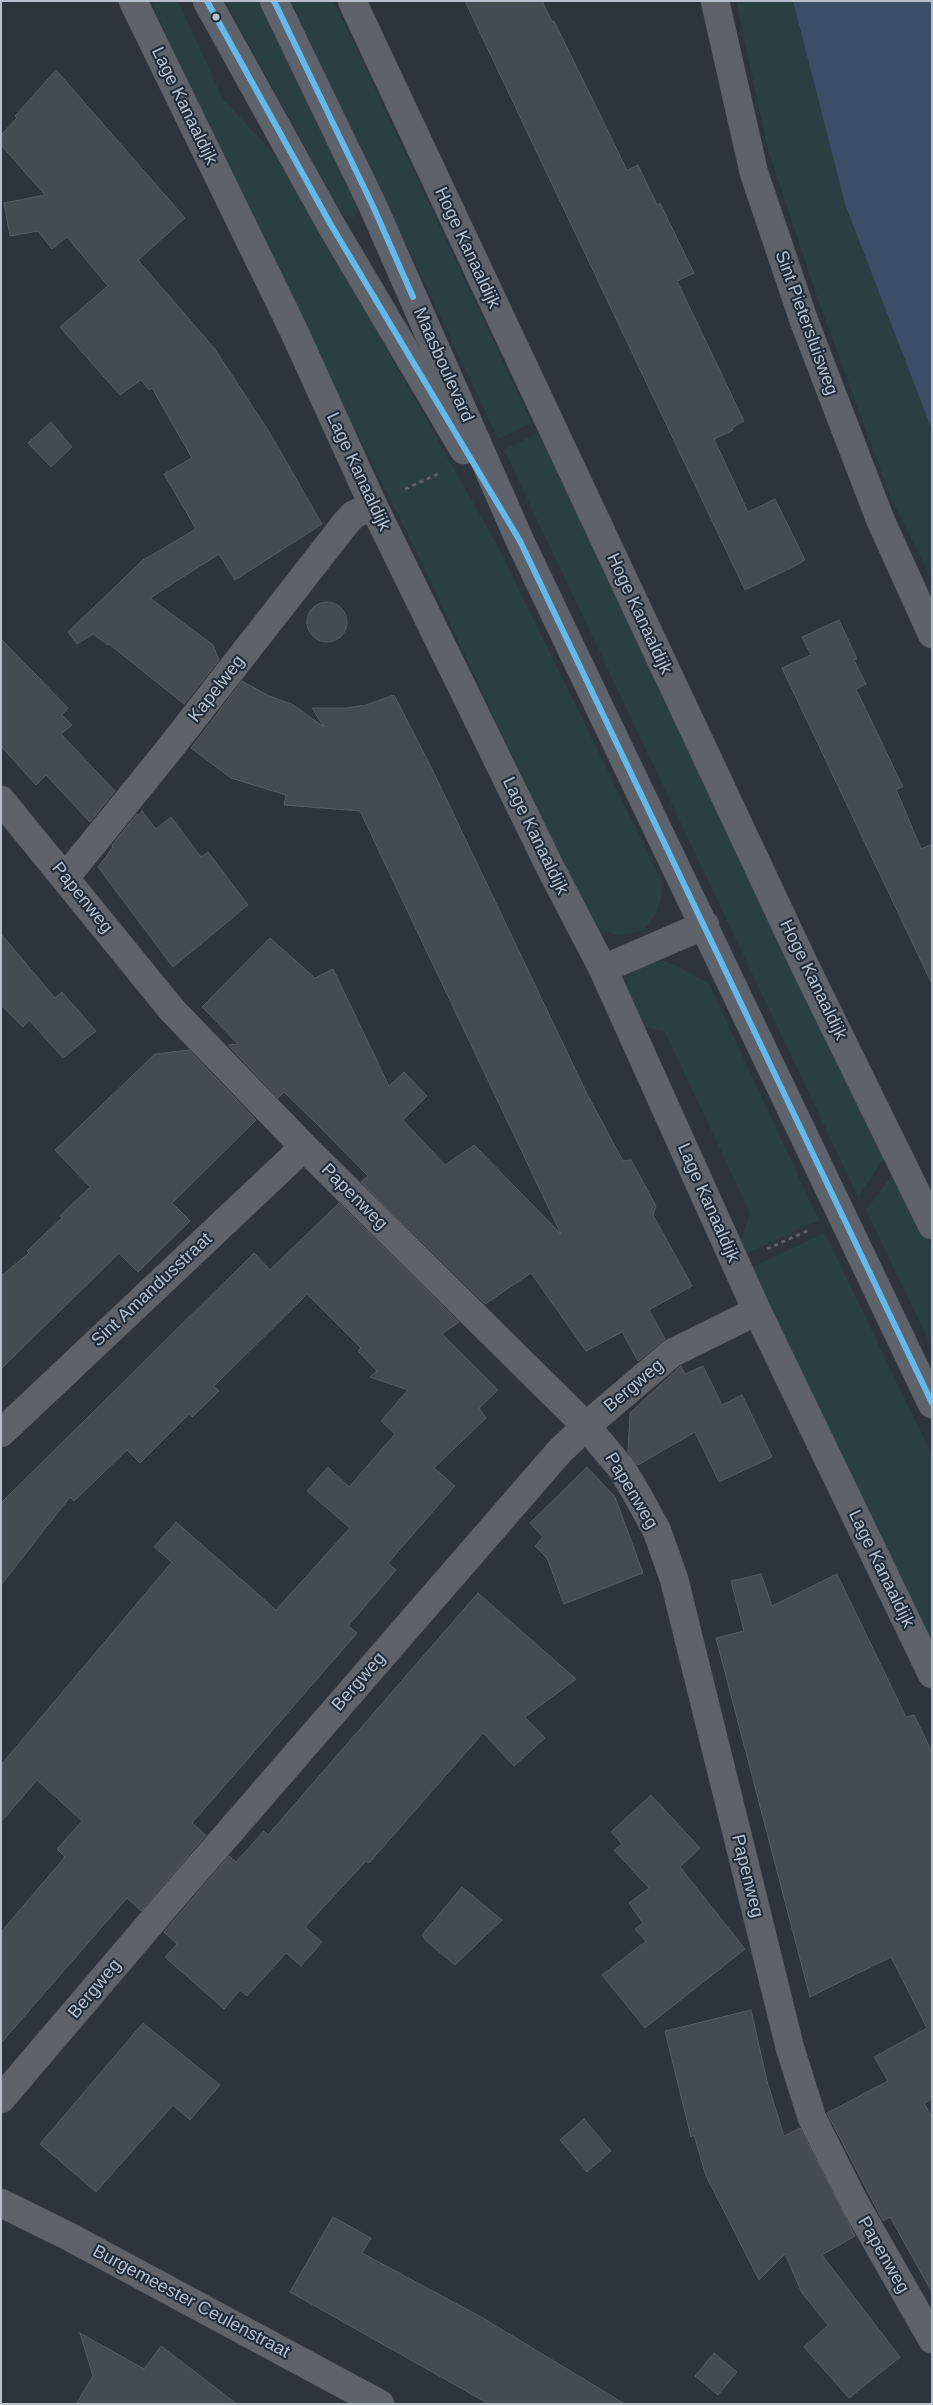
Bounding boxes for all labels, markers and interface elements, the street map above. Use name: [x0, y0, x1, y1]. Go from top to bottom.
unlabelled marker: [211, 12, 221, 22]
street label: Lage Kanaaldijk: [146, 44, 222, 168]
street label: Hoge Kanaaldijk: [430, 184, 504, 312]
street label: Sint Pietersluisweg: [770, 248, 842, 398]
street label: Maasboulevard: [408, 304, 478, 426]
street label: Lage Kanaaldijk: [321, 409, 395, 535]
street label: Hoge Kanaaldijk: [602, 550, 676, 678]
street label: Kapelweg: [184, 651, 250, 727]
street label: Lage Kanaaldijk: [497, 774, 573, 898]
street label: Papenweg: [47, 858, 117, 938]
street label: Hoge Kanaaldijk: [775, 916, 851, 1044]
street label: Lage Kanaaldijk: [672, 1140, 744, 1266]
street label: Papenweg: [316, 1159, 392, 1235]
street label: Sint Amandusstraat: [87, 1229, 217, 1351]
street label: Bergweg: [600, 1355, 668, 1417]
street label: Papenweg: [600, 1449, 662, 1533]
street label: Lage Kanaaldijk: [843, 1507, 919, 1631]
street label: Bergweg: [328, 1648, 390, 1716]
street label: Papenweg: [726, 1832, 768, 1920]
street label: Bergweg: [64, 1955, 126, 2023]
street label: Papenweg: [852, 2213, 914, 2297]
street label: Burgemeester Ceulenstraat: [89, 2241, 293, 2363]

